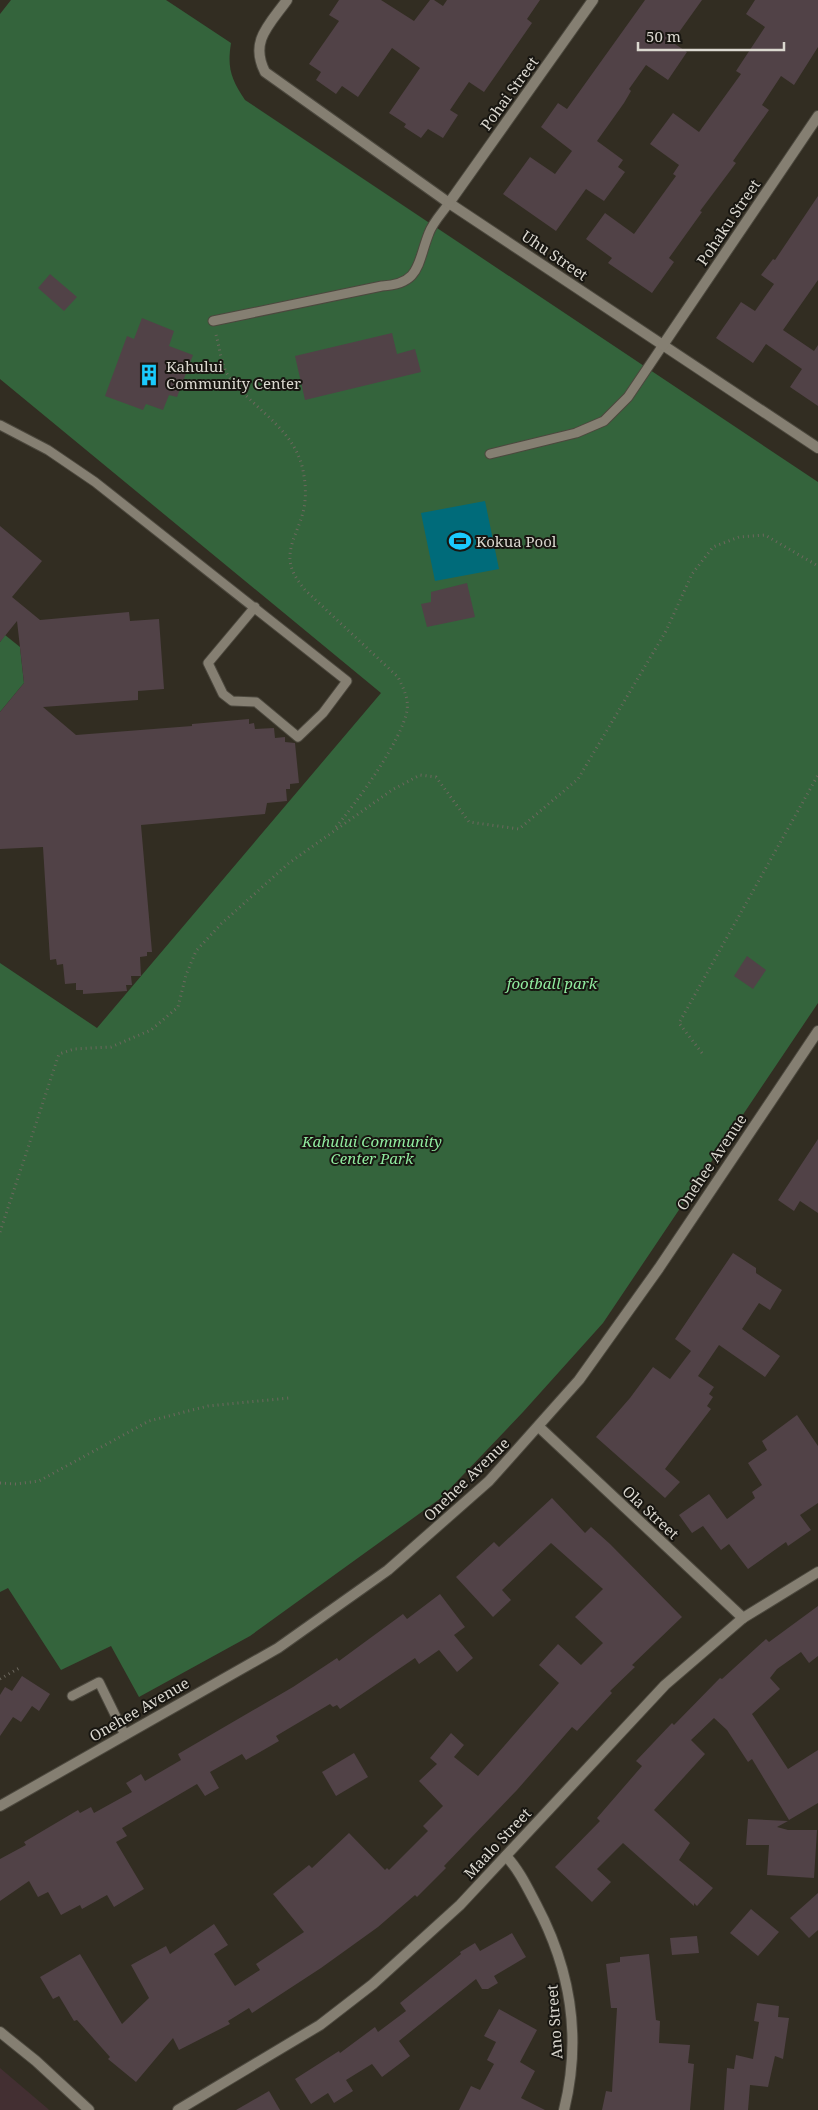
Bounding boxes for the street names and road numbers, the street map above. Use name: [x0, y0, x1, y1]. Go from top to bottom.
street label: Pohai Street: [476, 52, 542, 134]
street label: Pohaku Street: [692, 175, 764, 269]
street label: Uhu Street: [518, 226, 592, 284]
street label: Onehee Avenue: [671, 1110, 751, 1214]
street label: Onehee Avenue: [419, 1433, 513, 1525]
street label: Ola Street: [619, 1481, 683, 1543]
street label: Onehee Avenue: [86, 1672, 192, 1746]
street label: Maalo Street: [459, 1803, 535, 1883]
street label: Ano Street: [541, 1984, 567, 2060]

